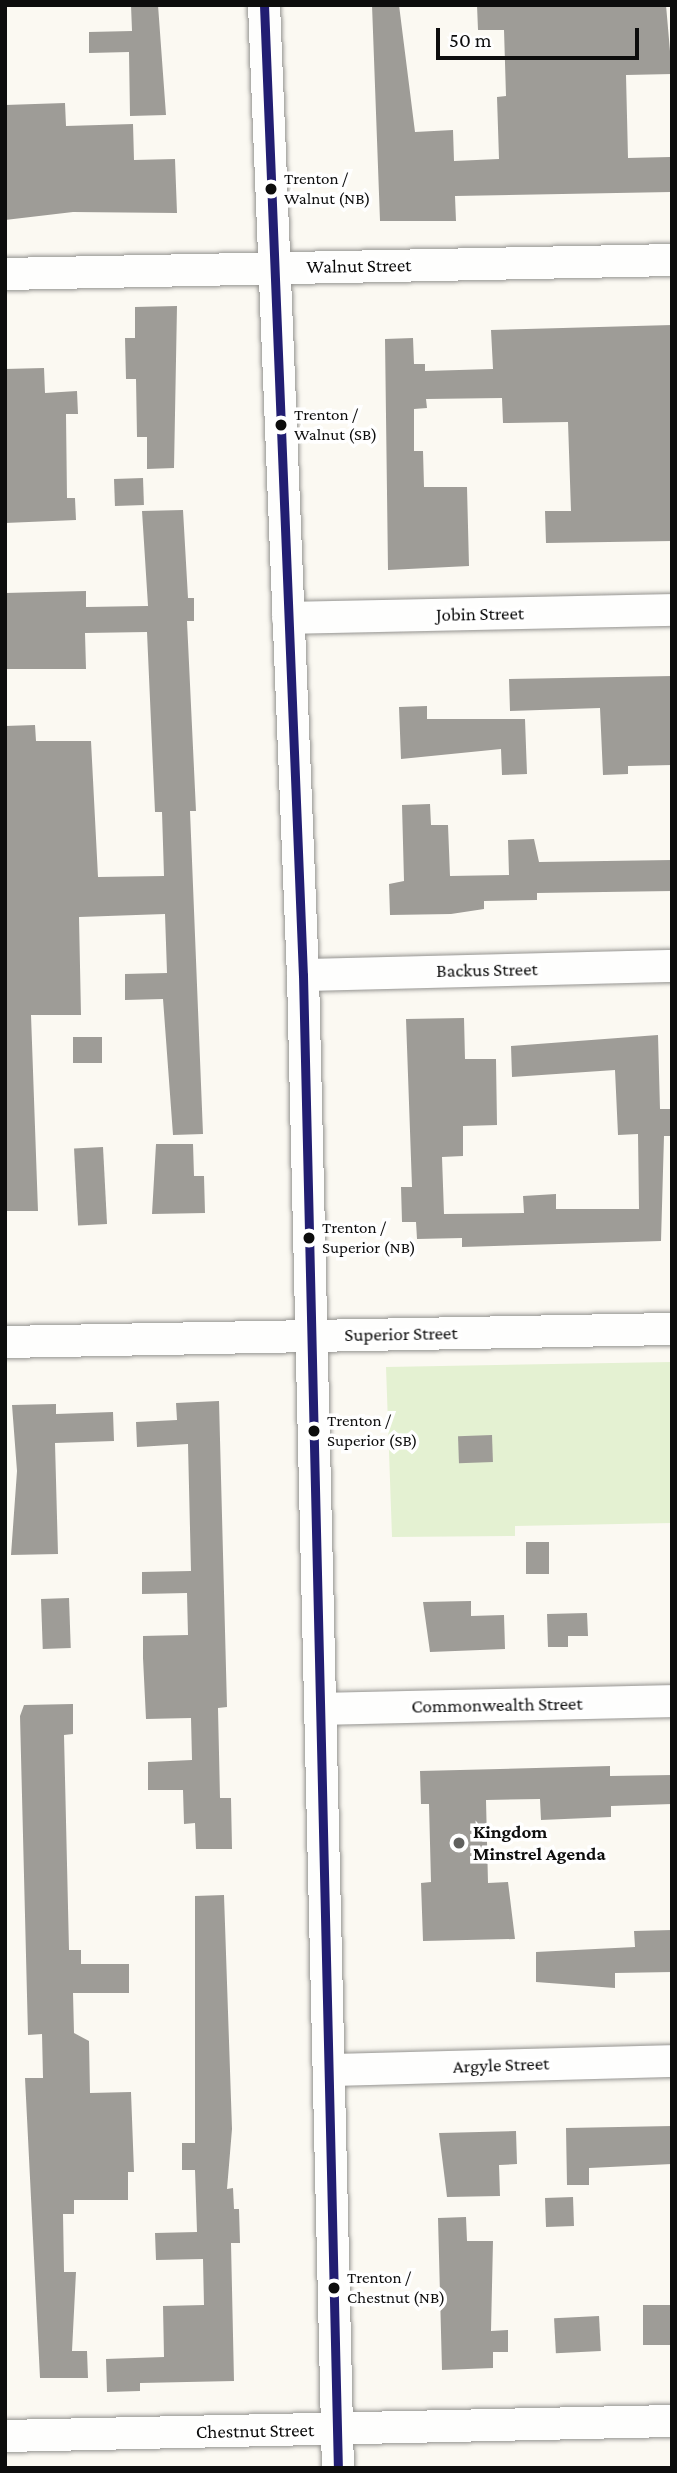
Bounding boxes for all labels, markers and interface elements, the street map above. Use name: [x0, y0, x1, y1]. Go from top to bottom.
scale bar: [439, 14, 642, 58]
text: 50 m: [449, 28, 492, 52]
place label: Trenton / Walnut (NB): [284, 169, 370, 209]
marker: Trenton / Walnut (NB): [264, 182, 278, 196]
street label: Walnut Street: [306, 254, 412, 278]
place label: Trenton / Walnut (SB): [294, 405, 377, 445]
marker: Trenton / Walnut (SB): [274, 418, 288, 432]
street label: Jobin Street: [436, 602, 524, 626]
street label: Backus Street: [436, 958, 538, 982]
place label: Trenton / Superior (NB): [322, 1218, 416, 1258]
marker: Trenton / Superior (NB): [302, 1231, 316, 1245]
street label: Superior Street: [344, 1322, 458, 1346]
place label: Trenton / Superior (SB): [327, 1411, 418, 1451]
marker: Trenton / Superior (SB): [307, 1424, 321, 1438]
street label: Commonwealth Street: [411, 1692, 583, 1718]
place label: Kingdom Minstrel Agenda: [473, 1821, 606, 1865]
marker: Kingdom Minstrel Agenda: [451, 1835, 467, 1851]
street label: Argyle Street: [452, 2052, 550, 2078]
place label: Trenton / Chestnut (NB): [347, 2268, 445, 2308]
marker: Trenton / Chestnut (NB): [327, 2281, 341, 2295]
street label: Chestnut Street: [196, 2419, 314, 2443]

